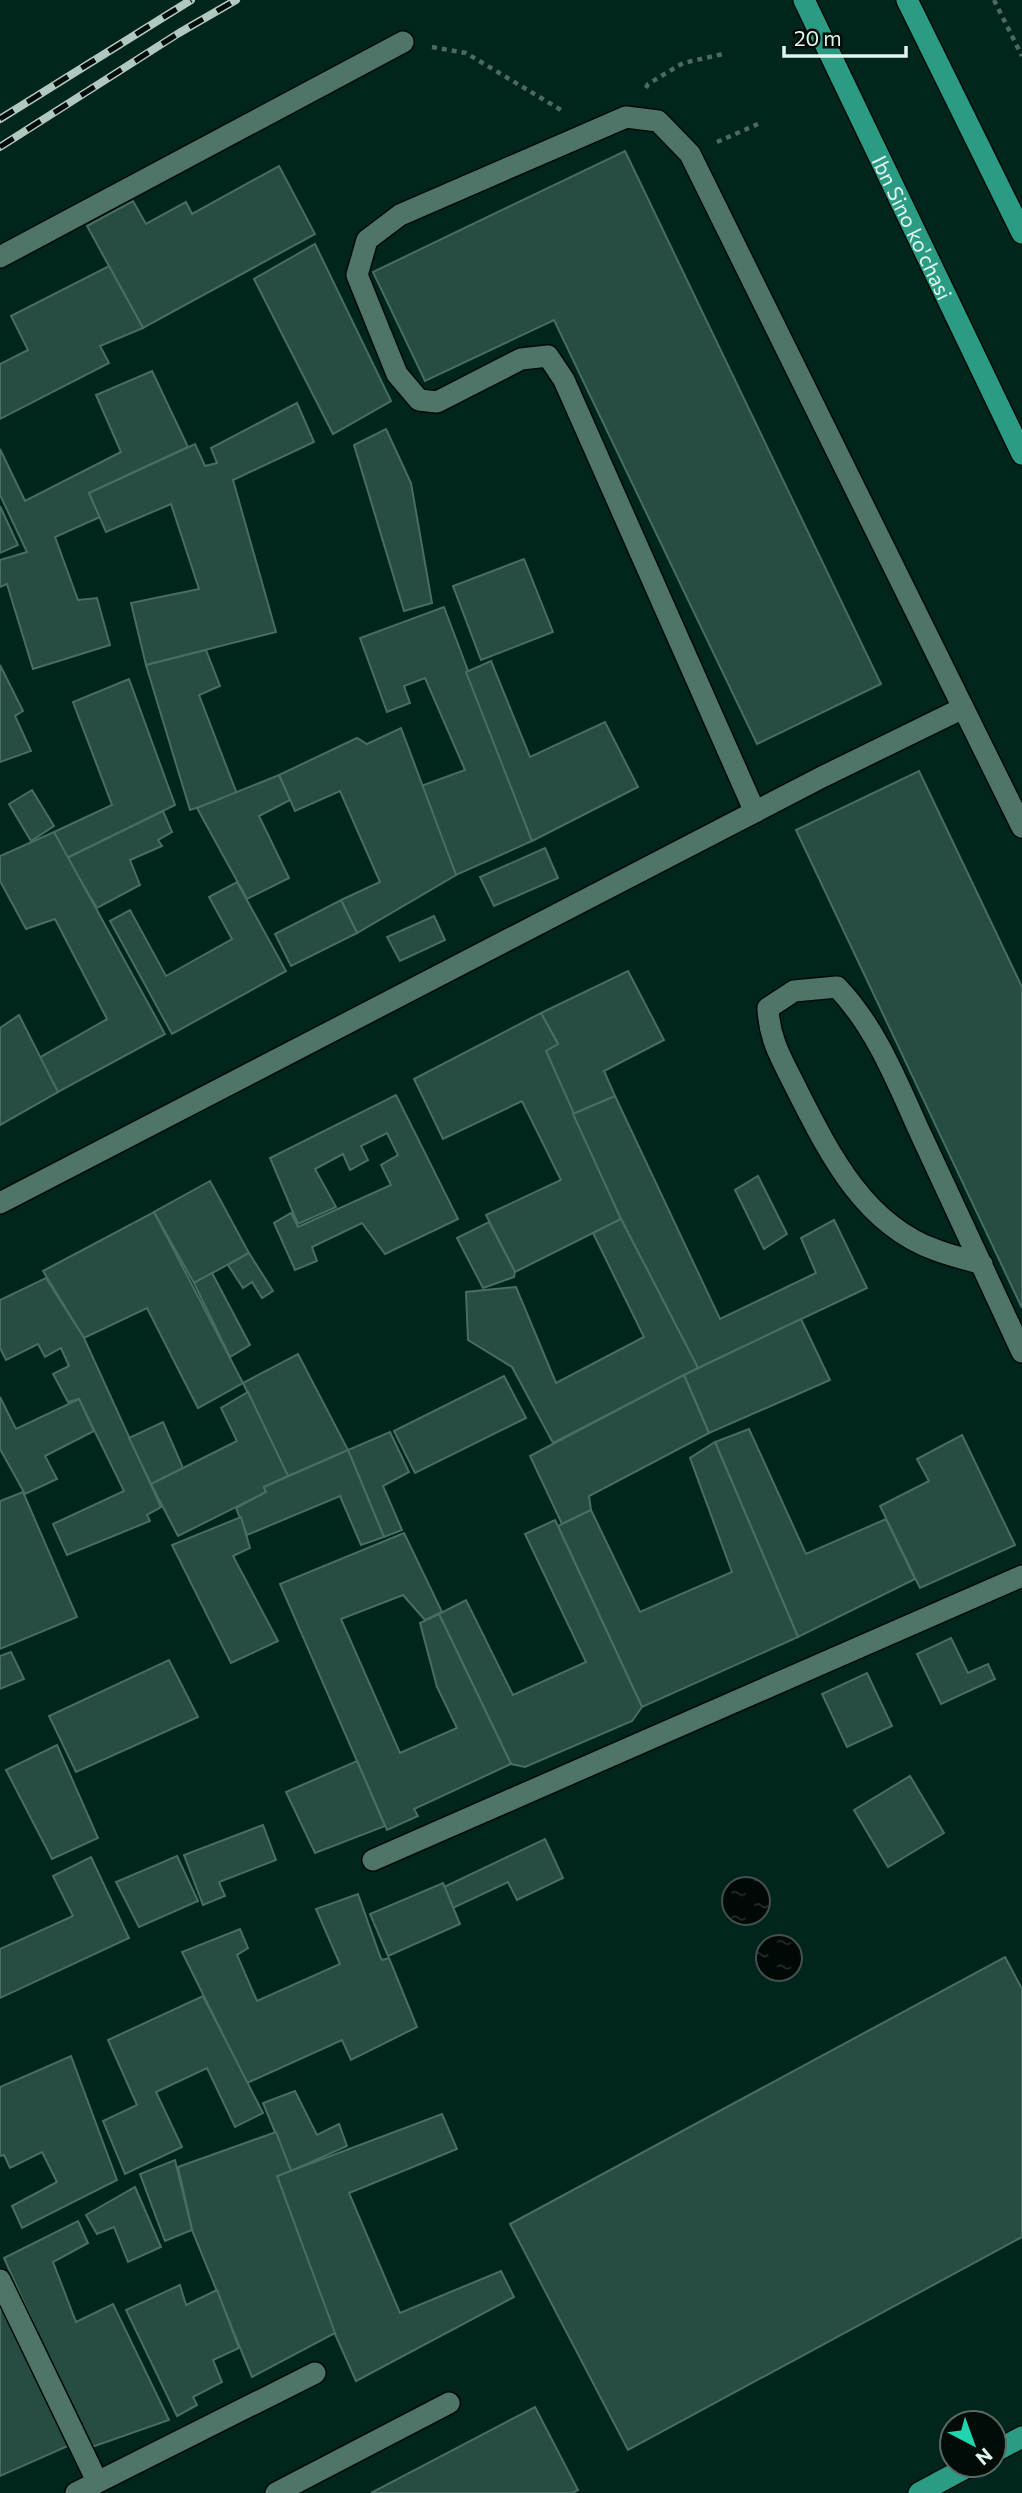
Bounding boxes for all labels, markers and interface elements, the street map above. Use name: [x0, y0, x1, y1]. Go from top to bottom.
scale bar: [784, 14, 906, 58]
text: 20 m: [794, 25, 842, 50]
street label: Ibn Sino ko'chasi: [868, 151, 958, 303]
north arrow: [938, 2409, 1008, 2479]
text: N: [972, 2444, 997, 2471]

